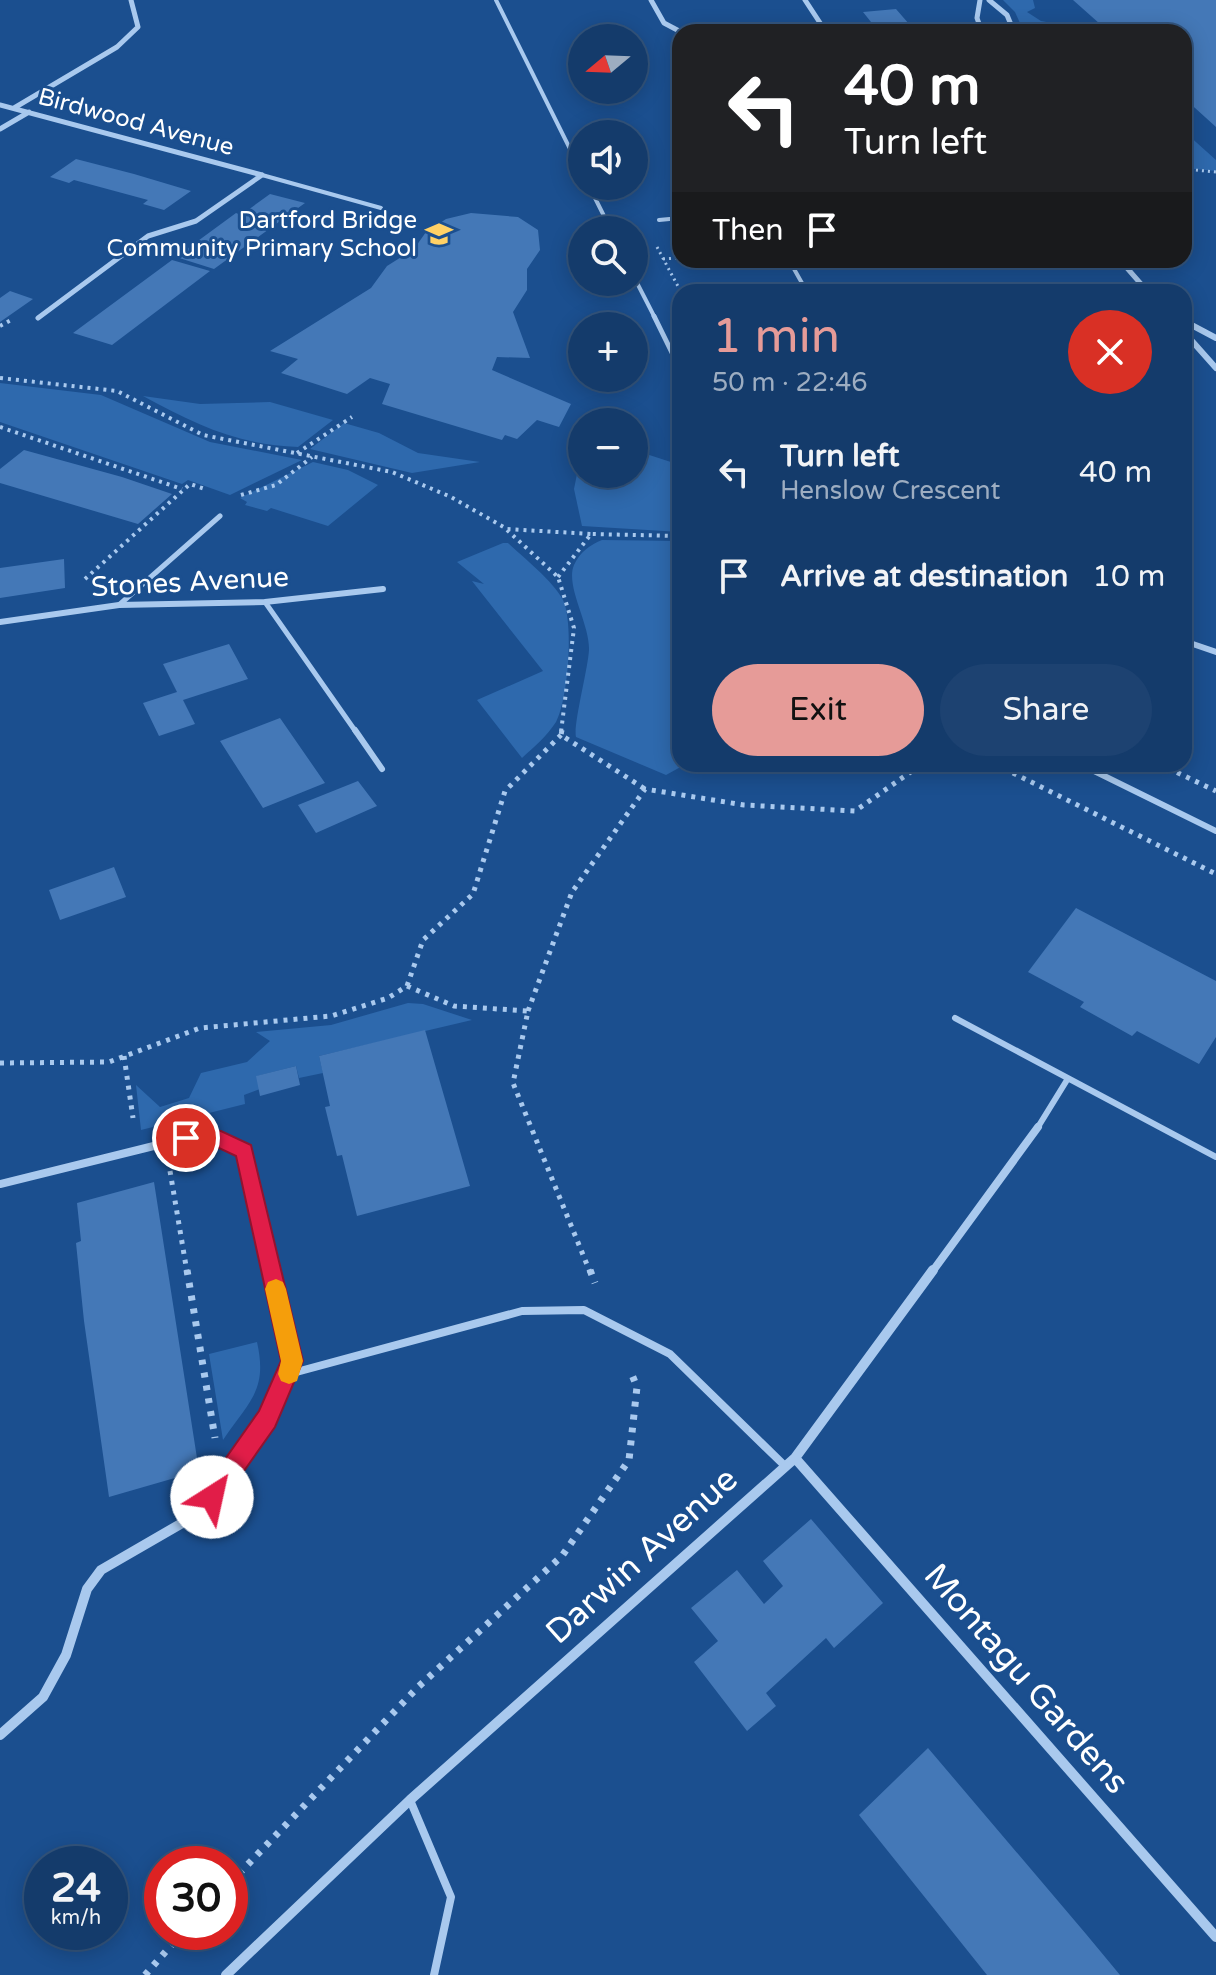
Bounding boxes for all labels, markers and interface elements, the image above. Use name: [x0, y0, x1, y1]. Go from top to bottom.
north arrow: [568, 24, 648, 104]
map controls: [568, 24, 648, 488]
text: 40 m: [844, 53, 980, 120]
icon: left: [712, 56, 816, 160]
street label: Birdwood Avenue: [35, 82, 237, 162]
button: sound: [568, 120, 648, 200]
text: Turn left: [844, 121, 987, 164]
place label: Dartford Bridge Community Primary School: [106, 206, 417, 263]
icon: arrive: [800, 208, 844, 252]
text: Then: [712, 212, 784, 249]
button: search: [568, 216, 648, 296]
school or university icon: Dartford Bridge Community Primary School: [424, 219, 454, 249]
text: 1 min: [712, 308, 840, 366]
button: close: [1068, 310, 1152, 394]
button: +: [568, 312, 648, 392]
text: 50 m · 22:46: [712, 367, 868, 398]
button: −: [568, 408, 648, 488]
text: Turn left: [780, 438, 899, 475]
icon: left: [712, 450, 756, 494]
text: 40 m: [1079, 454, 1152, 491]
text: Henslow Crescent: [780, 475, 1000, 506]
icon: arrive: [712, 554, 756, 598]
text: Arrive at destination: [780, 558, 1068, 595]
text: 10 m: [1092, 558, 1165, 595]
street label: Stones Avenue: [90, 560, 290, 604]
button: Exit: [712, 664, 924, 756]
button: Share: [940, 664, 1152, 756]
pin: [152, 1104, 220, 1172]
icon: arrive: [164, 1116, 208, 1160]
position arrow: [170, 1455, 254, 1539]
street label: Darwin Avenue: [538, 1459, 746, 1653]
street label: Montagu Gardens: [915, 1556, 1137, 1802]
speed limit sign: 30: [144, 1846, 248, 1950]
text: 24: [51, 1864, 101, 1912]
text: km/h: [51, 1906, 101, 1930]

